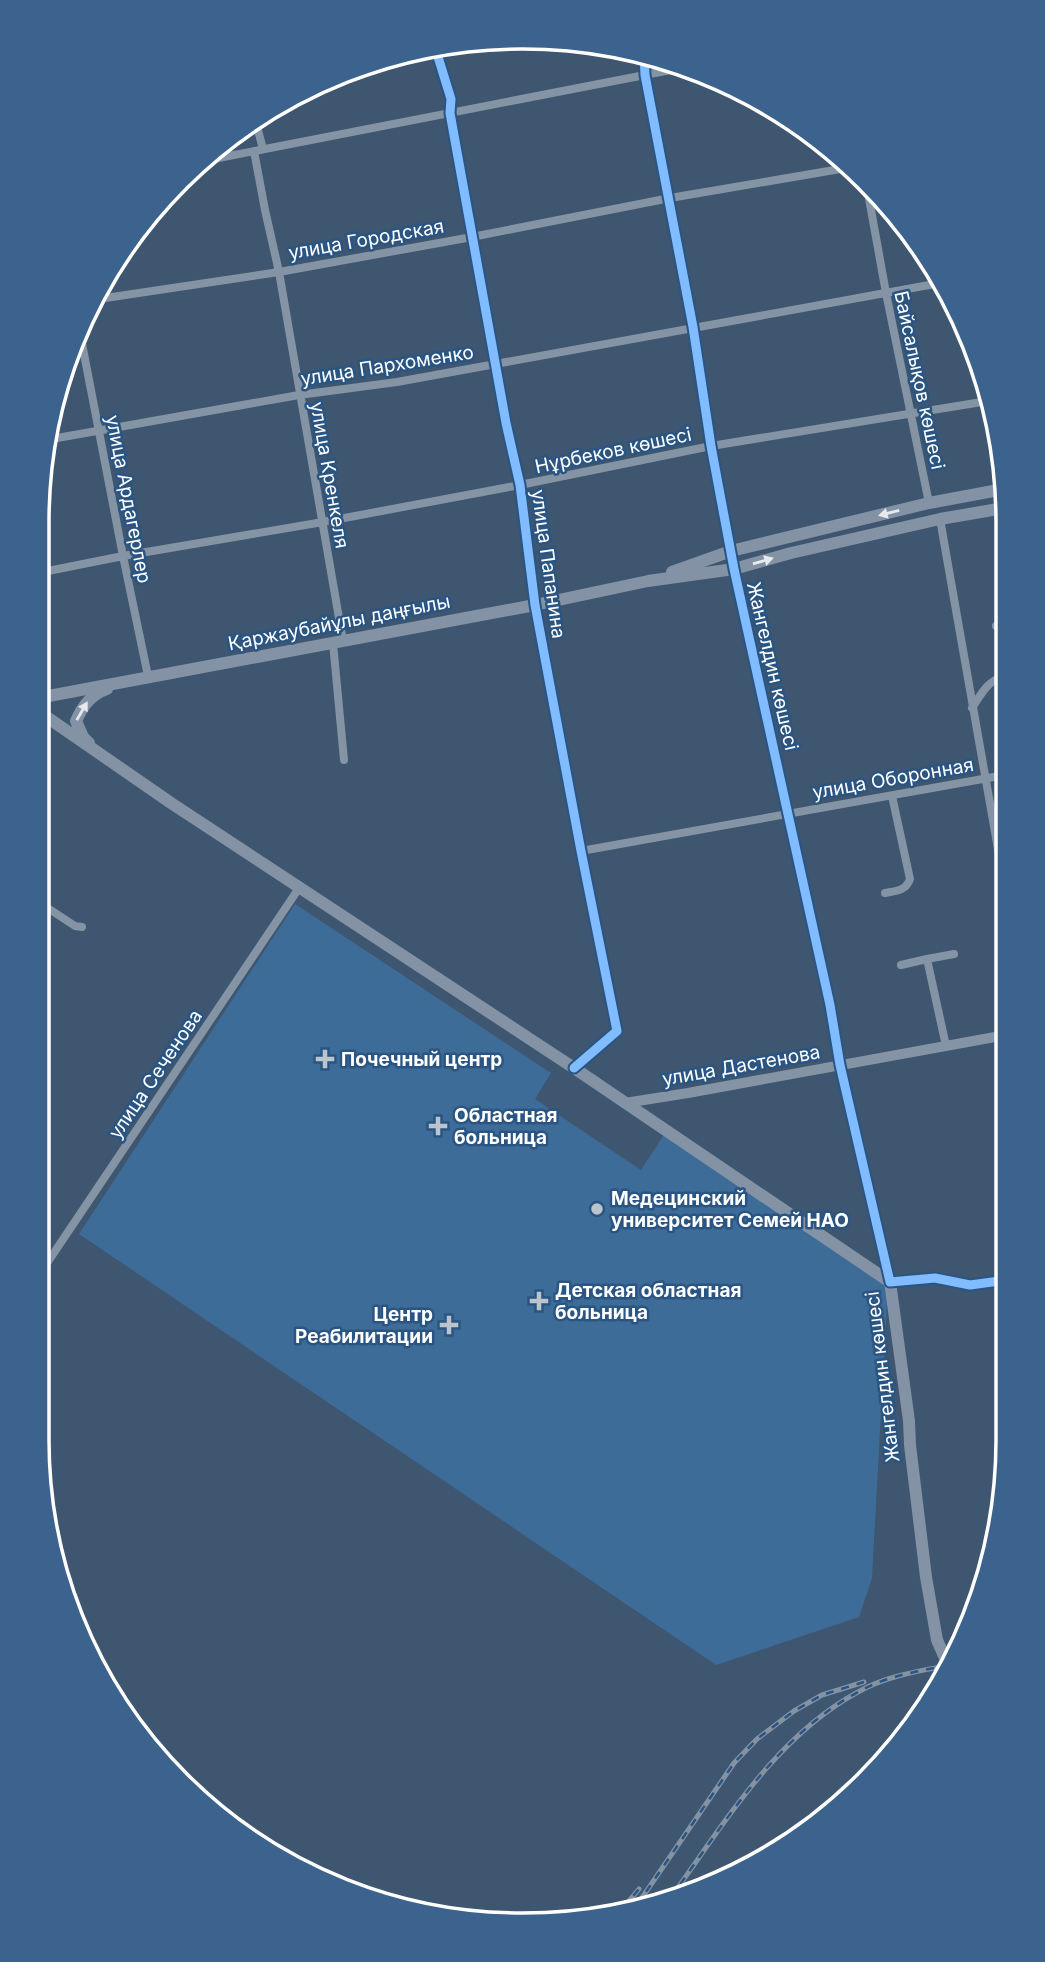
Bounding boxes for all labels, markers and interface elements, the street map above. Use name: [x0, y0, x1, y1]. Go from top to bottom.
street label: улица Городская: [287, 214, 446, 264]
street label: Байсалықов көшесі: [889, 289, 950, 471]
street label: улица Пархоменко: [299, 340, 475, 391]
street label: улица Кренкеля: [305, 400, 354, 550]
street label: улица Ардагерлер: [101, 413, 156, 585]
street label: Нұрбеков көшесі: [533, 423, 694, 478]
street label: улица Папанина: [527, 488, 570, 640]
one-way arrow: [878, 507, 900, 518]
one-way arrow: [752, 555, 774, 566]
street label: Жангелдин көшесі: [742, 580, 803, 753]
street label: Қаржаубайұлы даңғылы: [226, 590, 452, 655]
one-way arrow: [75, 701, 88, 721]
street label: улица Оборонная: [811, 753, 975, 804]
street label: улица Сеченова: [104, 1005, 207, 1143]
street label: улица Дастенова: [660, 1040, 822, 1091]
place label: Почечный центр: [341, 1048, 502, 1071]
marker: Почечный центр: [315, 1049, 335, 1069]
place label: Областная больница: [454, 1104, 558, 1149]
marker: Областная больница: [428, 1116, 448, 1136]
place label: Медецинский университет Семей НАО: [611, 1187, 849, 1232]
marker: Медецинский университет Семей НАО: [589, 1201, 605, 1217]
place label: Детская областная больница: [555, 1279, 741, 1324]
street label: Жангелдин көшесі: [861, 1290, 904, 1464]
marker: Детская областная больница: [529, 1291, 549, 1311]
place label: Центр Реабилитации: [295, 1303, 433, 1348]
marker: Центр Реабилитации: [439, 1315, 459, 1335]

